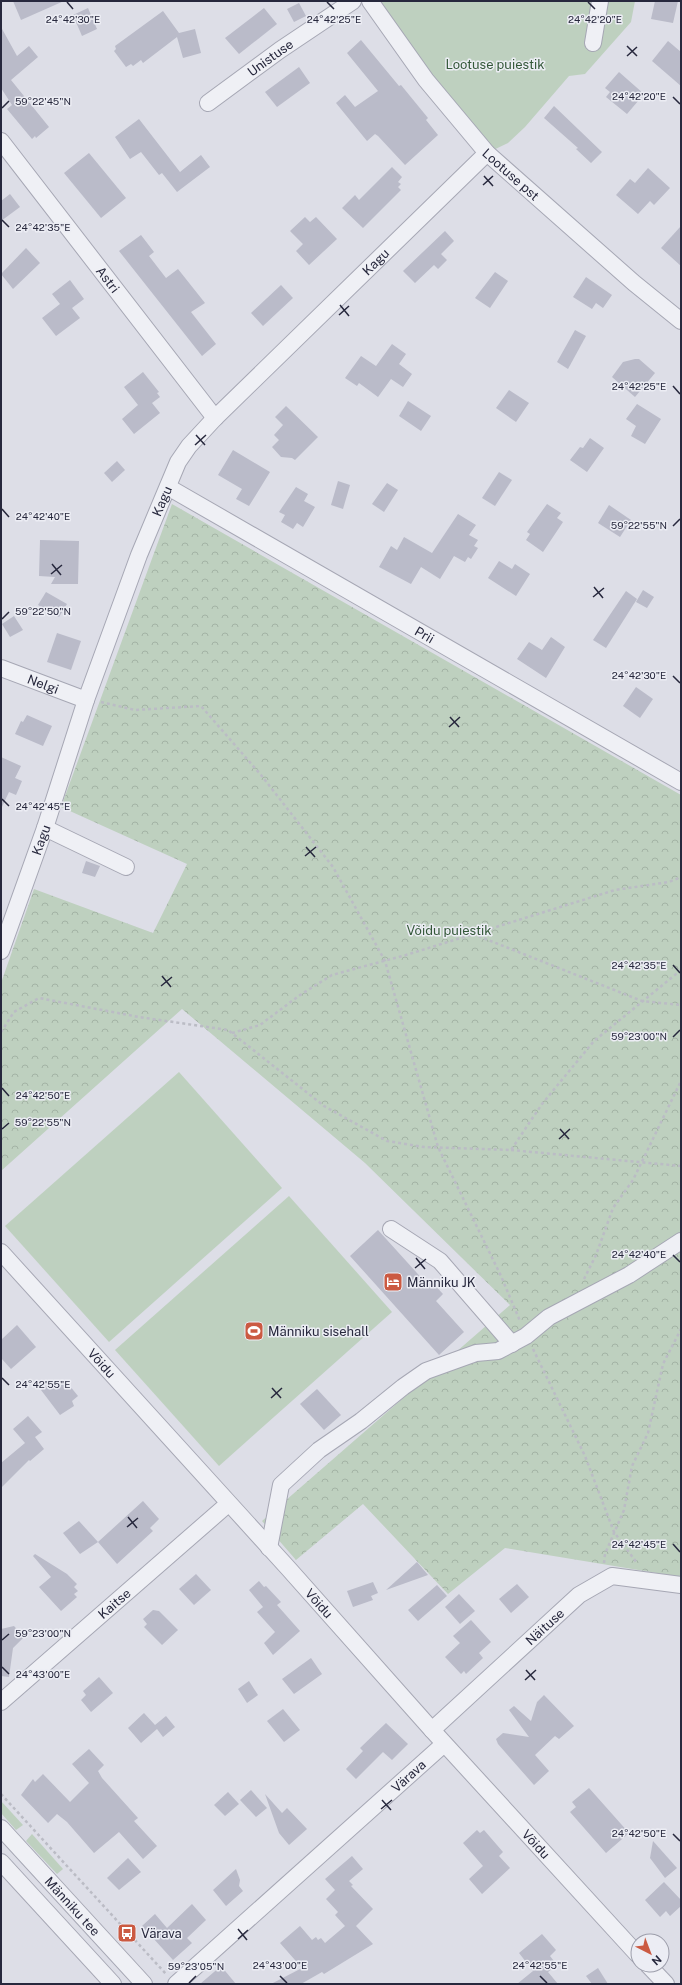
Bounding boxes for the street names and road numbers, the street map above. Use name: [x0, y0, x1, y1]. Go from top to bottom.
street label: Unistuse: [244, 36, 296, 79]
street label: Lootuse pst: [480, 145, 542, 203]
street label: Kagu: [359, 245, 392, 278]
street label: Astri: [93, 263, 123, 295]
street label: Kagu: [149, 484, 175, 518]
street label: Prii: [412, 623, 437, 646]
street label: Nelgi: [25, 671, 61, 697]
street label: Kagu: [28, 823, 53, 857]
street label: Võidu: [85, 1345, 119, 1381]
street label: Kaitse: [95, 1585, 133, 1622]
street label: Võidu: [302, 1586, 336, 1621]
street label: Näituse: [522, 1605, 567, 1648]
street label: Värava: [388, 1757, 429, 1795]
street label: Võidu: [519, 1826, 553, 1861]
street label: Männiku tee: [42, 1874, 103, 1939]

